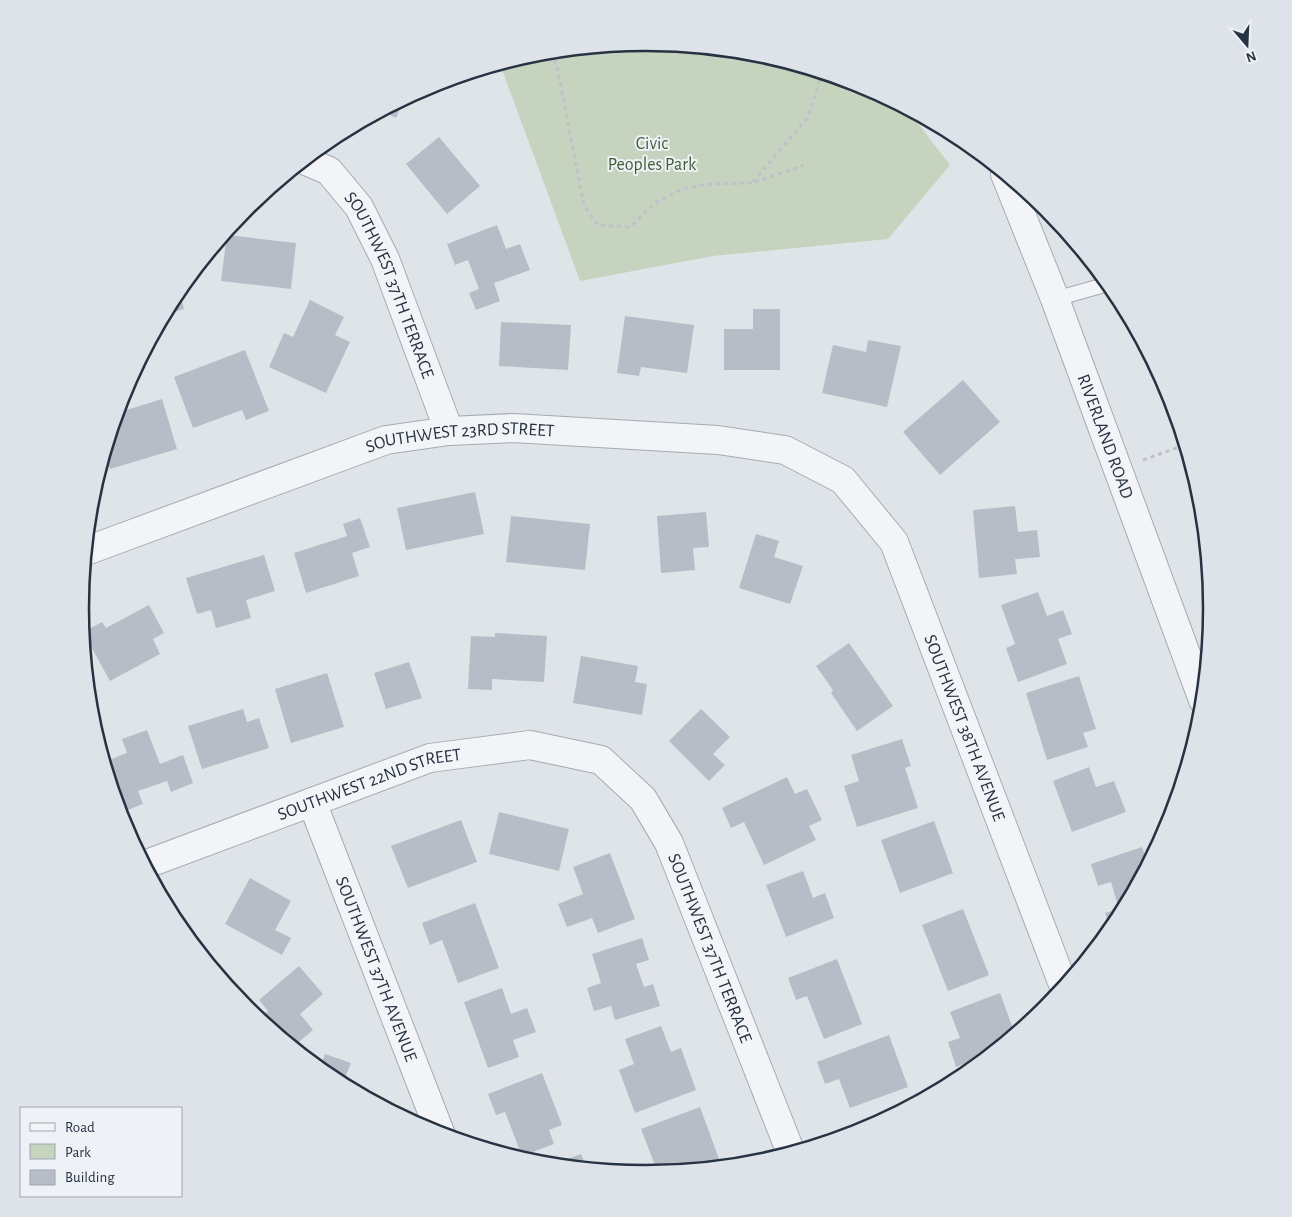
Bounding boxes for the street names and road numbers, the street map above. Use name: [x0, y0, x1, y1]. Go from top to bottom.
street label: SOUTHWEST 37TH TERRACE: [340, 189, 437, 381]
street label: RIVERLAND ROAD: [1074, 372, 1136, 501]
street label: SOUTHWEST 23RD STREET: [363, 420, 555, 457]
street label: SOUTHWEST 38TH AVENUE: [920, 632, 1008, 824]
street label: SOUTHWEST 22ND STREET: [275, 746, 463, 824]
street label: SOUTHWEST 37TH TERRACE: [664, 851, 755, 1046]
street label: SOUTHWEST 37TH AVENUE: [332, 874, 420, 1065]

